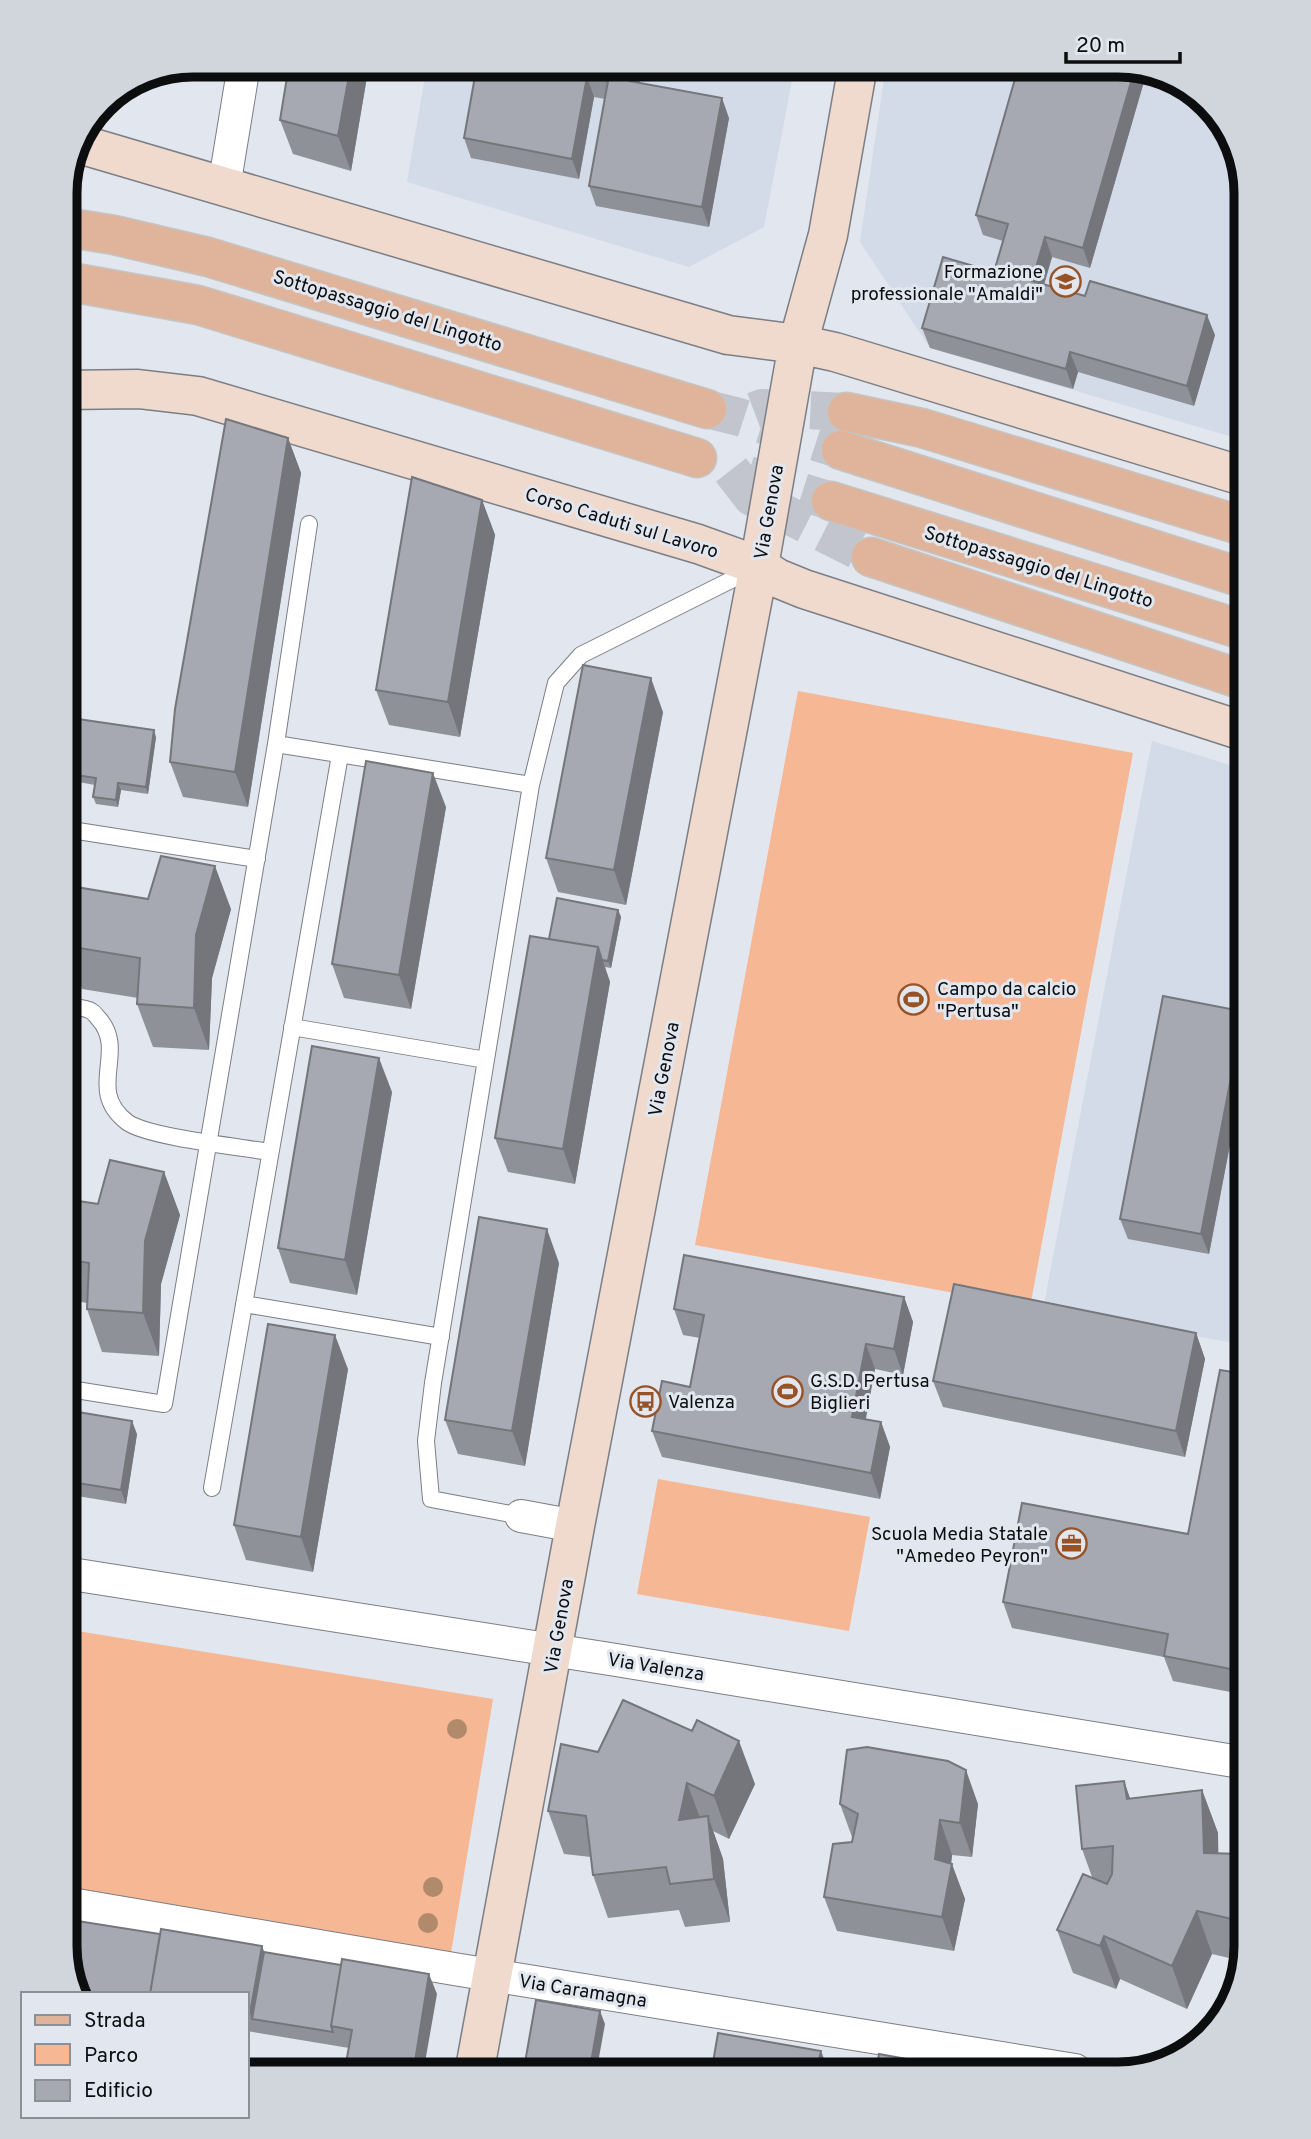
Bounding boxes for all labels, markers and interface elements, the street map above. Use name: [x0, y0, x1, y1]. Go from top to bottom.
scale bar: [1066, 21, 1180, 65]
text: 20 m: [1076, 33, 1125, 60]
place label: Formazione professionale "Amaldi": [851, 261, 1043, 307]
school or university icon: Formazione professionale "Amaldi": [1049, 265, 1083, 299]
street label: Sottopassaggio del Lingotto: [270, 266, 505, 358]
street label: Via Genova: [750, 463, 790, 562]
street label: Corso Caduti sul Lavoro: [522, 483, 721, 565]
street label: Sottopassaggio del Lingotto: [921, 522, 1156, 614]
place label: Campo da calcio "Pertusa": [937, 978, 1076, 1024]
sports icon: Campo da calcio "Pertusa": [897, 982, 931, 1016]
street label: Via Genova: [644, 1020, 686, 1119]
place label: G.S.D. Pertusa Biglieri: [810, 1370, 929, 1416]
sports icon: G.S.D. Pertusa Biglieri: [770, 1374, 804, 1408]
bus stop icon: Valenza: [628, 1384, 662, 1418]
place label: Valenza: [668, 1391, 735, 1415]
place label: Scuola Media Statale "Amedeo Peyron": [871, 1523, 1048, 1569]
office icon: Scuola Media Statale "Amedeo Peyron": [1054, 1527, 1088, 1561]
street label: Via Genova: [540, 1577, 580, 1676]
street label: Via Valenza: [606, 1648, 706, 1687]
street label: Via Caramagna: [517, 1970, 649, 2014]
legend: [21, 1992, 248, 2118]
text: Strada: [84, 2008, 145, 2035]
text: Parco: [84, 2043, 138, 2070]
text: Edificio: [84, 2078, 153, 2105]

